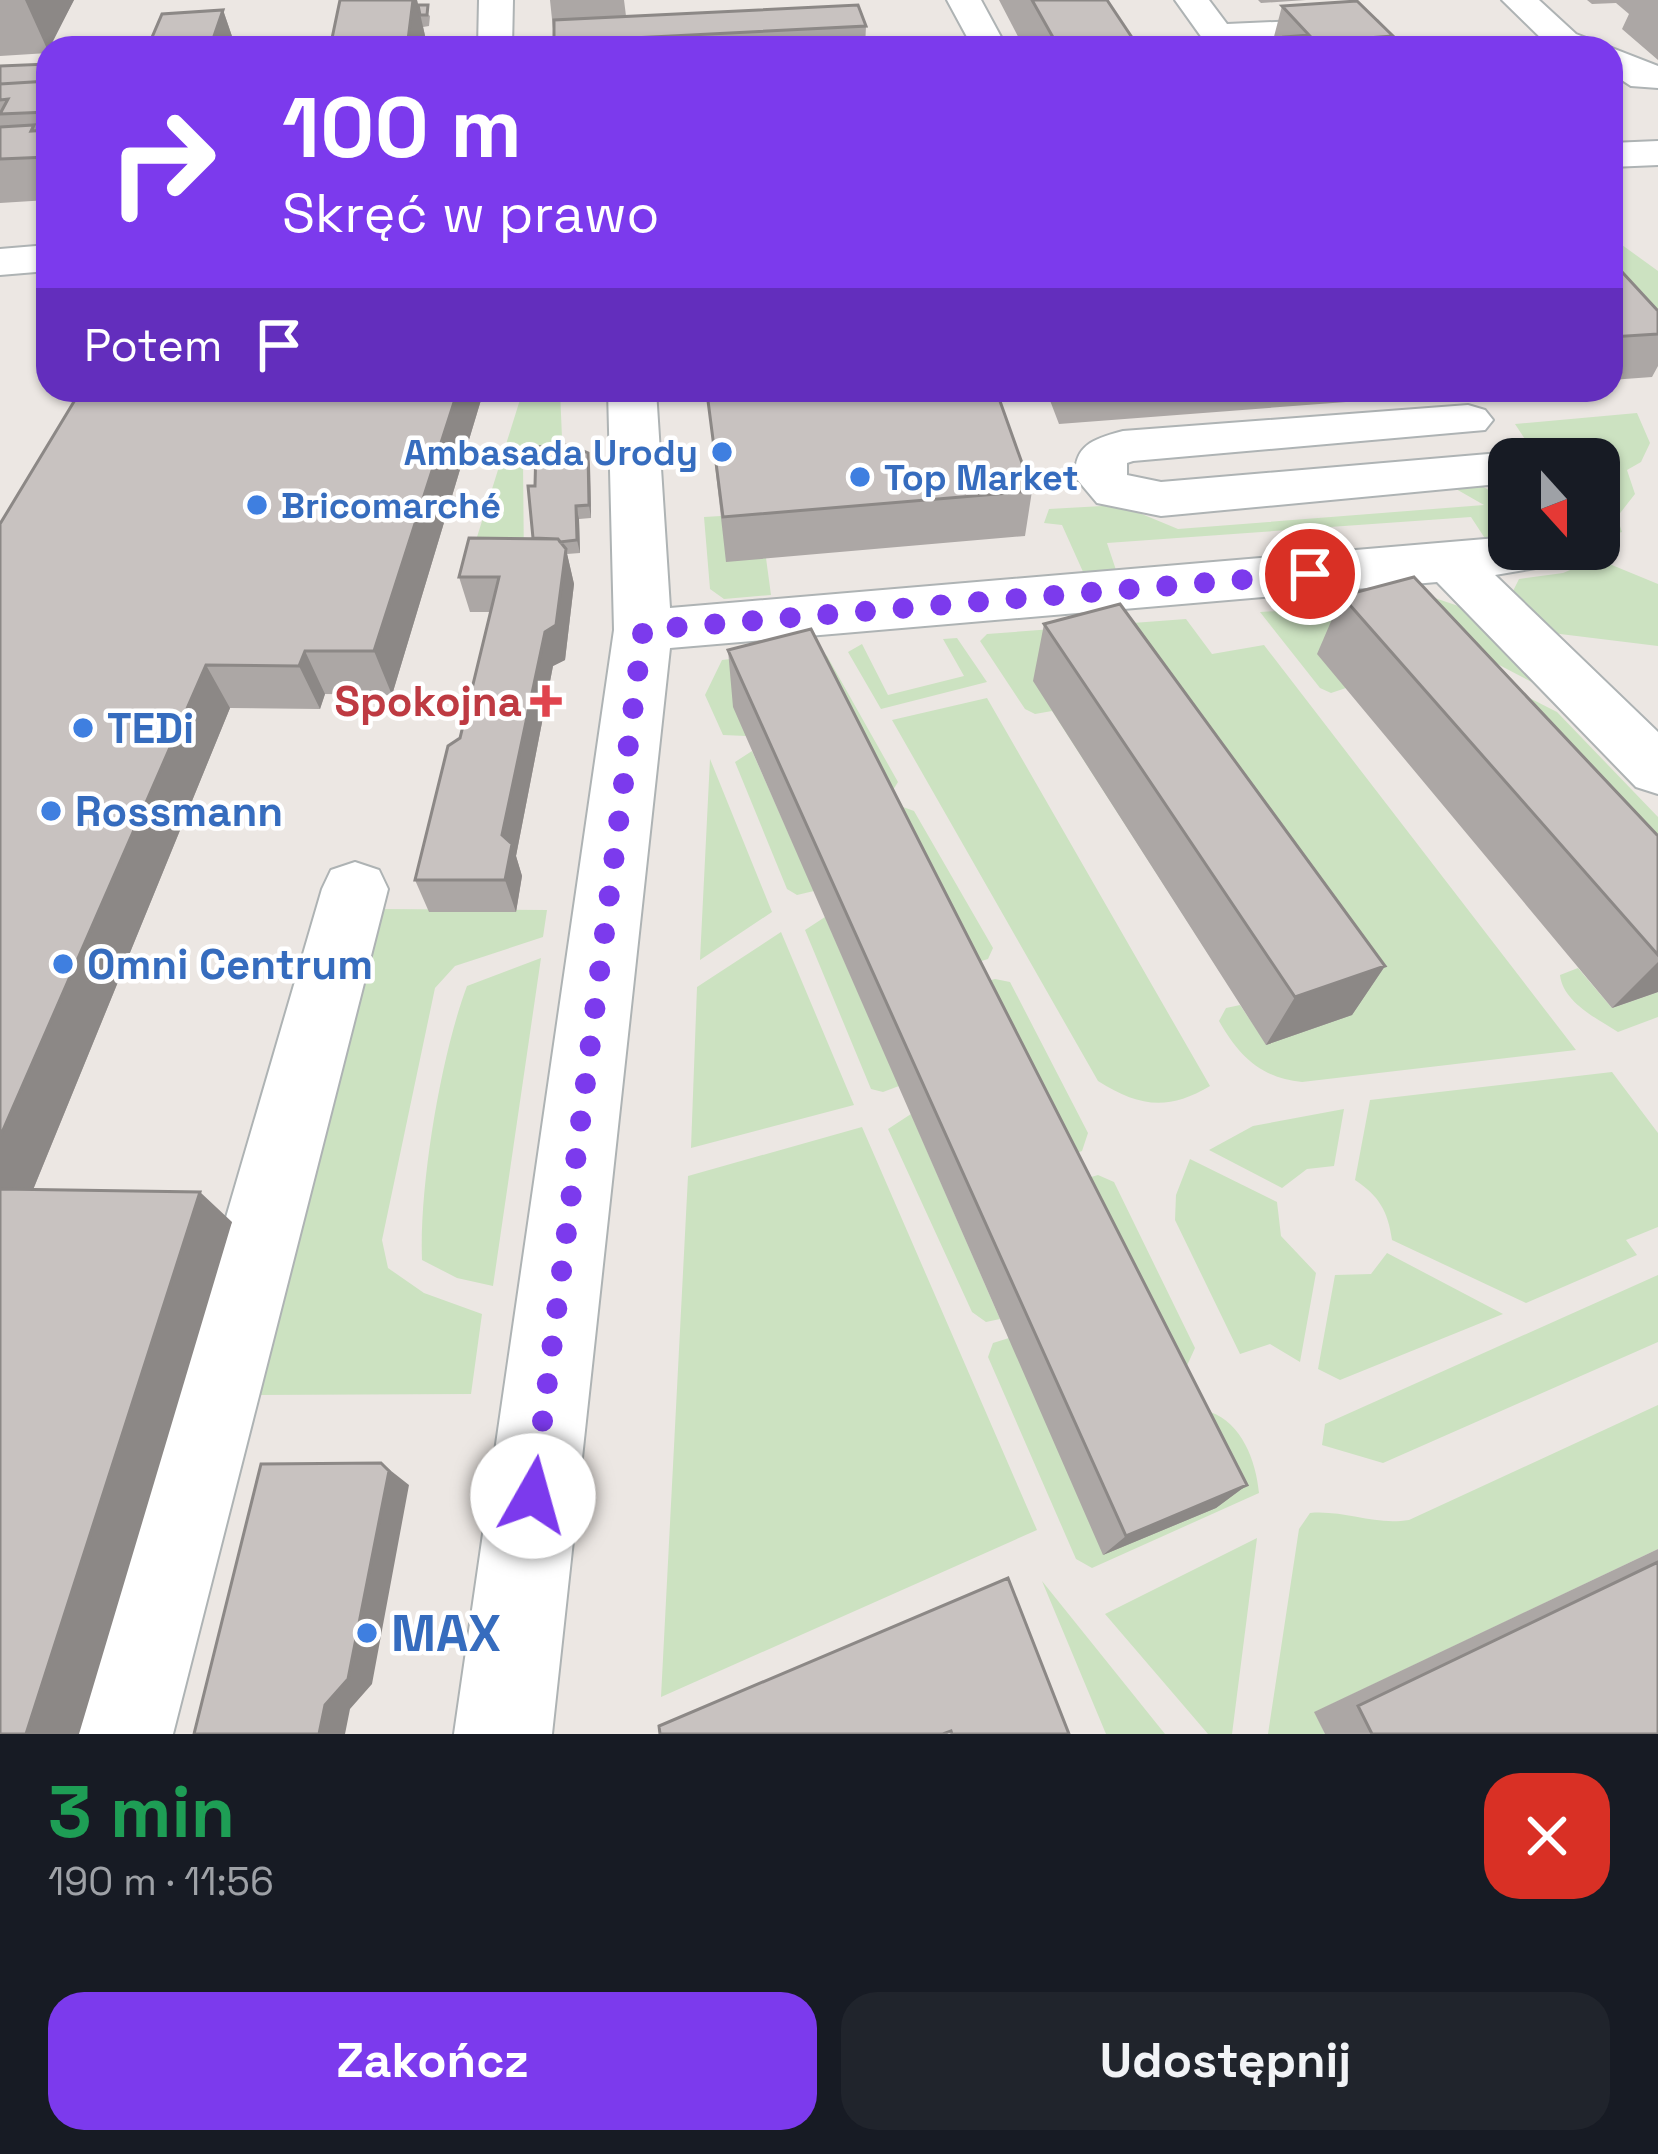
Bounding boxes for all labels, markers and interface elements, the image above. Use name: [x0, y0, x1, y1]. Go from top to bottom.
text: 100 m: [282, 74, 522, 182]
icon: right: [84, 84, 240, 240]
text: Skręć w prawo: [282, 179, 660, 248]
icon: arrive: [246, 312, 312, 378]
text: Potem: [84, 317, 222, 374]
place label: Ambasada Urody: [404, 430, 698, 476]
north arrow: [1488, 438, 1620, 570]
map controls: [1488, 438, 1620, 570]
marker: Ambasada Urody: [709, 439, 735, 465]
place label: Top Market: [884, 455, 1079, 501]
marker: Top Market: [847, 464, 873, 490]
place label: Bricomarché: [281, 483, 501, 529]
marker: Bricomarché: [244, 492, 270, 518]
pin: [1259, 523, 1361, 625]
icon: arrive: [1277, 541, 1343, 607]
place label: Spokojna: [335, 675, 522, 728]
marker: Spokojna: [533, 688, 559, 714]
place label: TEDi: [107, 702, 194, 755]
marker: TEDi: [70, 715, 96, 741]
place label: Rossmann: [75, 785, 283, 838]
marker: Rossmann: [38, 798, 64, 824]
place label: Omni Centrum: [87, 938, 373, 991]
marker: Omni Centrum: [50, 951, 76, 977]
position arrow: [470, 1433, 596, 1559]
place label: MAX: [391, 1601, 501, 1666]
marker: MAX: [354, 1620, 380, 1646]
text: 3 min: [48, 1766, 235, 1858]
button: close: [1484, 1773, 1610, 1899]
text: 190 m · 11:56: [48, 1857, 274, 1906]
button: Zakończ: [48, 1992, 817, 2130]
button: Udostępnij: [841, 1992, 1610, 2130]

